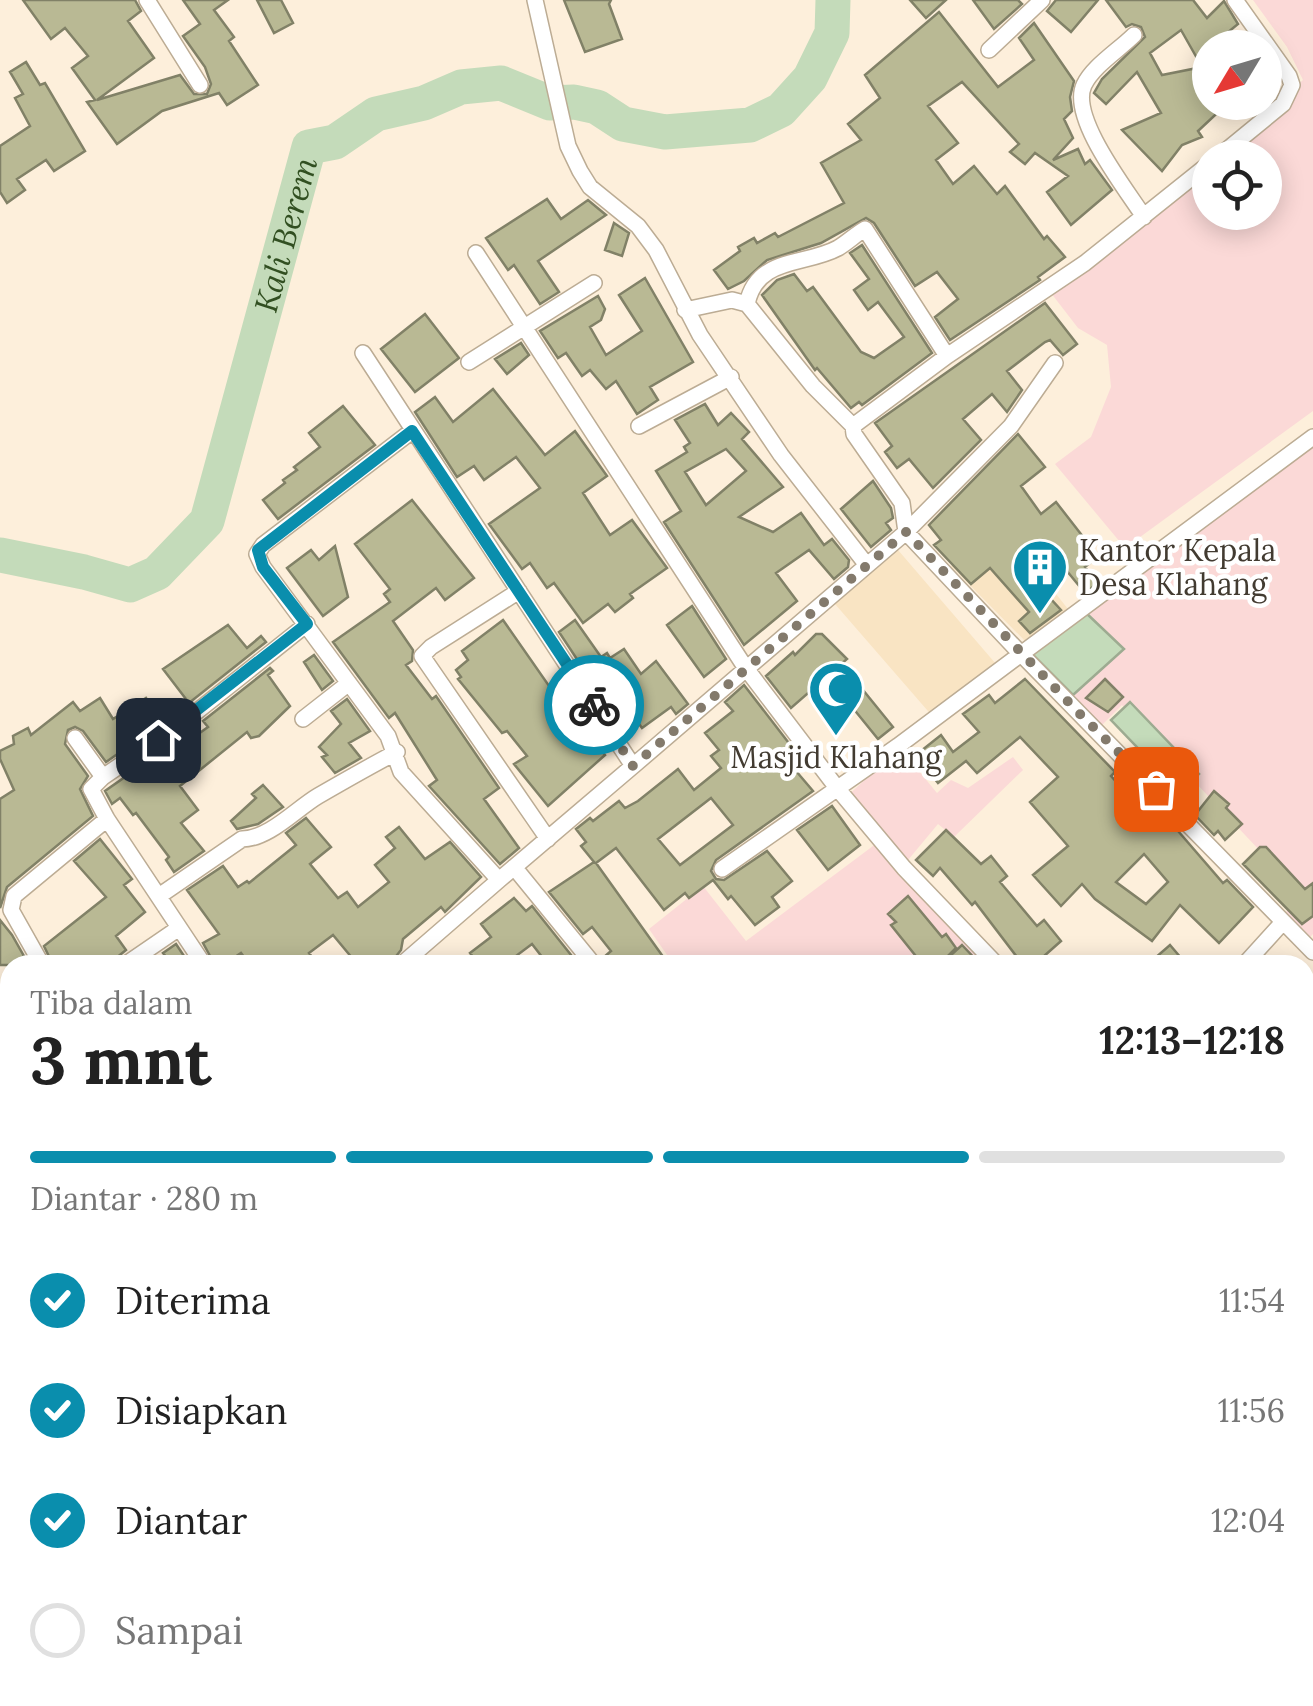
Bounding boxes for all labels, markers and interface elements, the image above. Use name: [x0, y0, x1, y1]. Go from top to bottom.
north arrow: [1192, 30, 1282, 120]
map controls: [1192, 30, 1282, 230]
button: locate: [1192, 140, 1282, 230]
water label: Kali Berem: [244, 152, 326, 317]
place label: Kantor Kepala Desa Klahang: [1079, 531, 1276, 604]
building icon: Kantor Kepala Desa Klahang: [1010, 537, 1070, 616]
courier: [544, 655, 644, 755]
mosque icon: Masjid Klahang: [806, 659, 866, 738]
icon: bike: [567, 678, 622, 733]
pin: [116, 698, 201, 783]
icon: home: [131, 713, 186, 768]
place label: Masjid Klahang: [730, 738, 943, 777]
pin: [1114, 747, 1199, 832]
icon: bag: [1129, 762, 1184, 817]
text: Tiba dalam: [30, 982, 193, 1023]
text: 12:13–12:18: [1099, 1016, 1285, 1064]
text: 3 mnt: [30, 1019, 211, 1102]
text: Diantar · 280 m: [30, 1178, 258, 1219]
icon: check: [30, 1273, 85, 1328]
text: Diterima: [115, 1276, 271, 1324]
text: 11:54: [1219, 1280, 1285, 1321]
icon: check: [30, 1383, 85, 1438]
text: Disiapkan: [115, 1386, 288, 1434]
text: 11:56: [1218, 1390, 1285, 1431]
icon: check: [30, 1493, 85, 1548]
text: Diantar: [115, 1496, 247, 1544]
text: 12:04: [1211, 1500, 1285, 1541]
text: Sampai: [115, 1606, 243, 1654]

